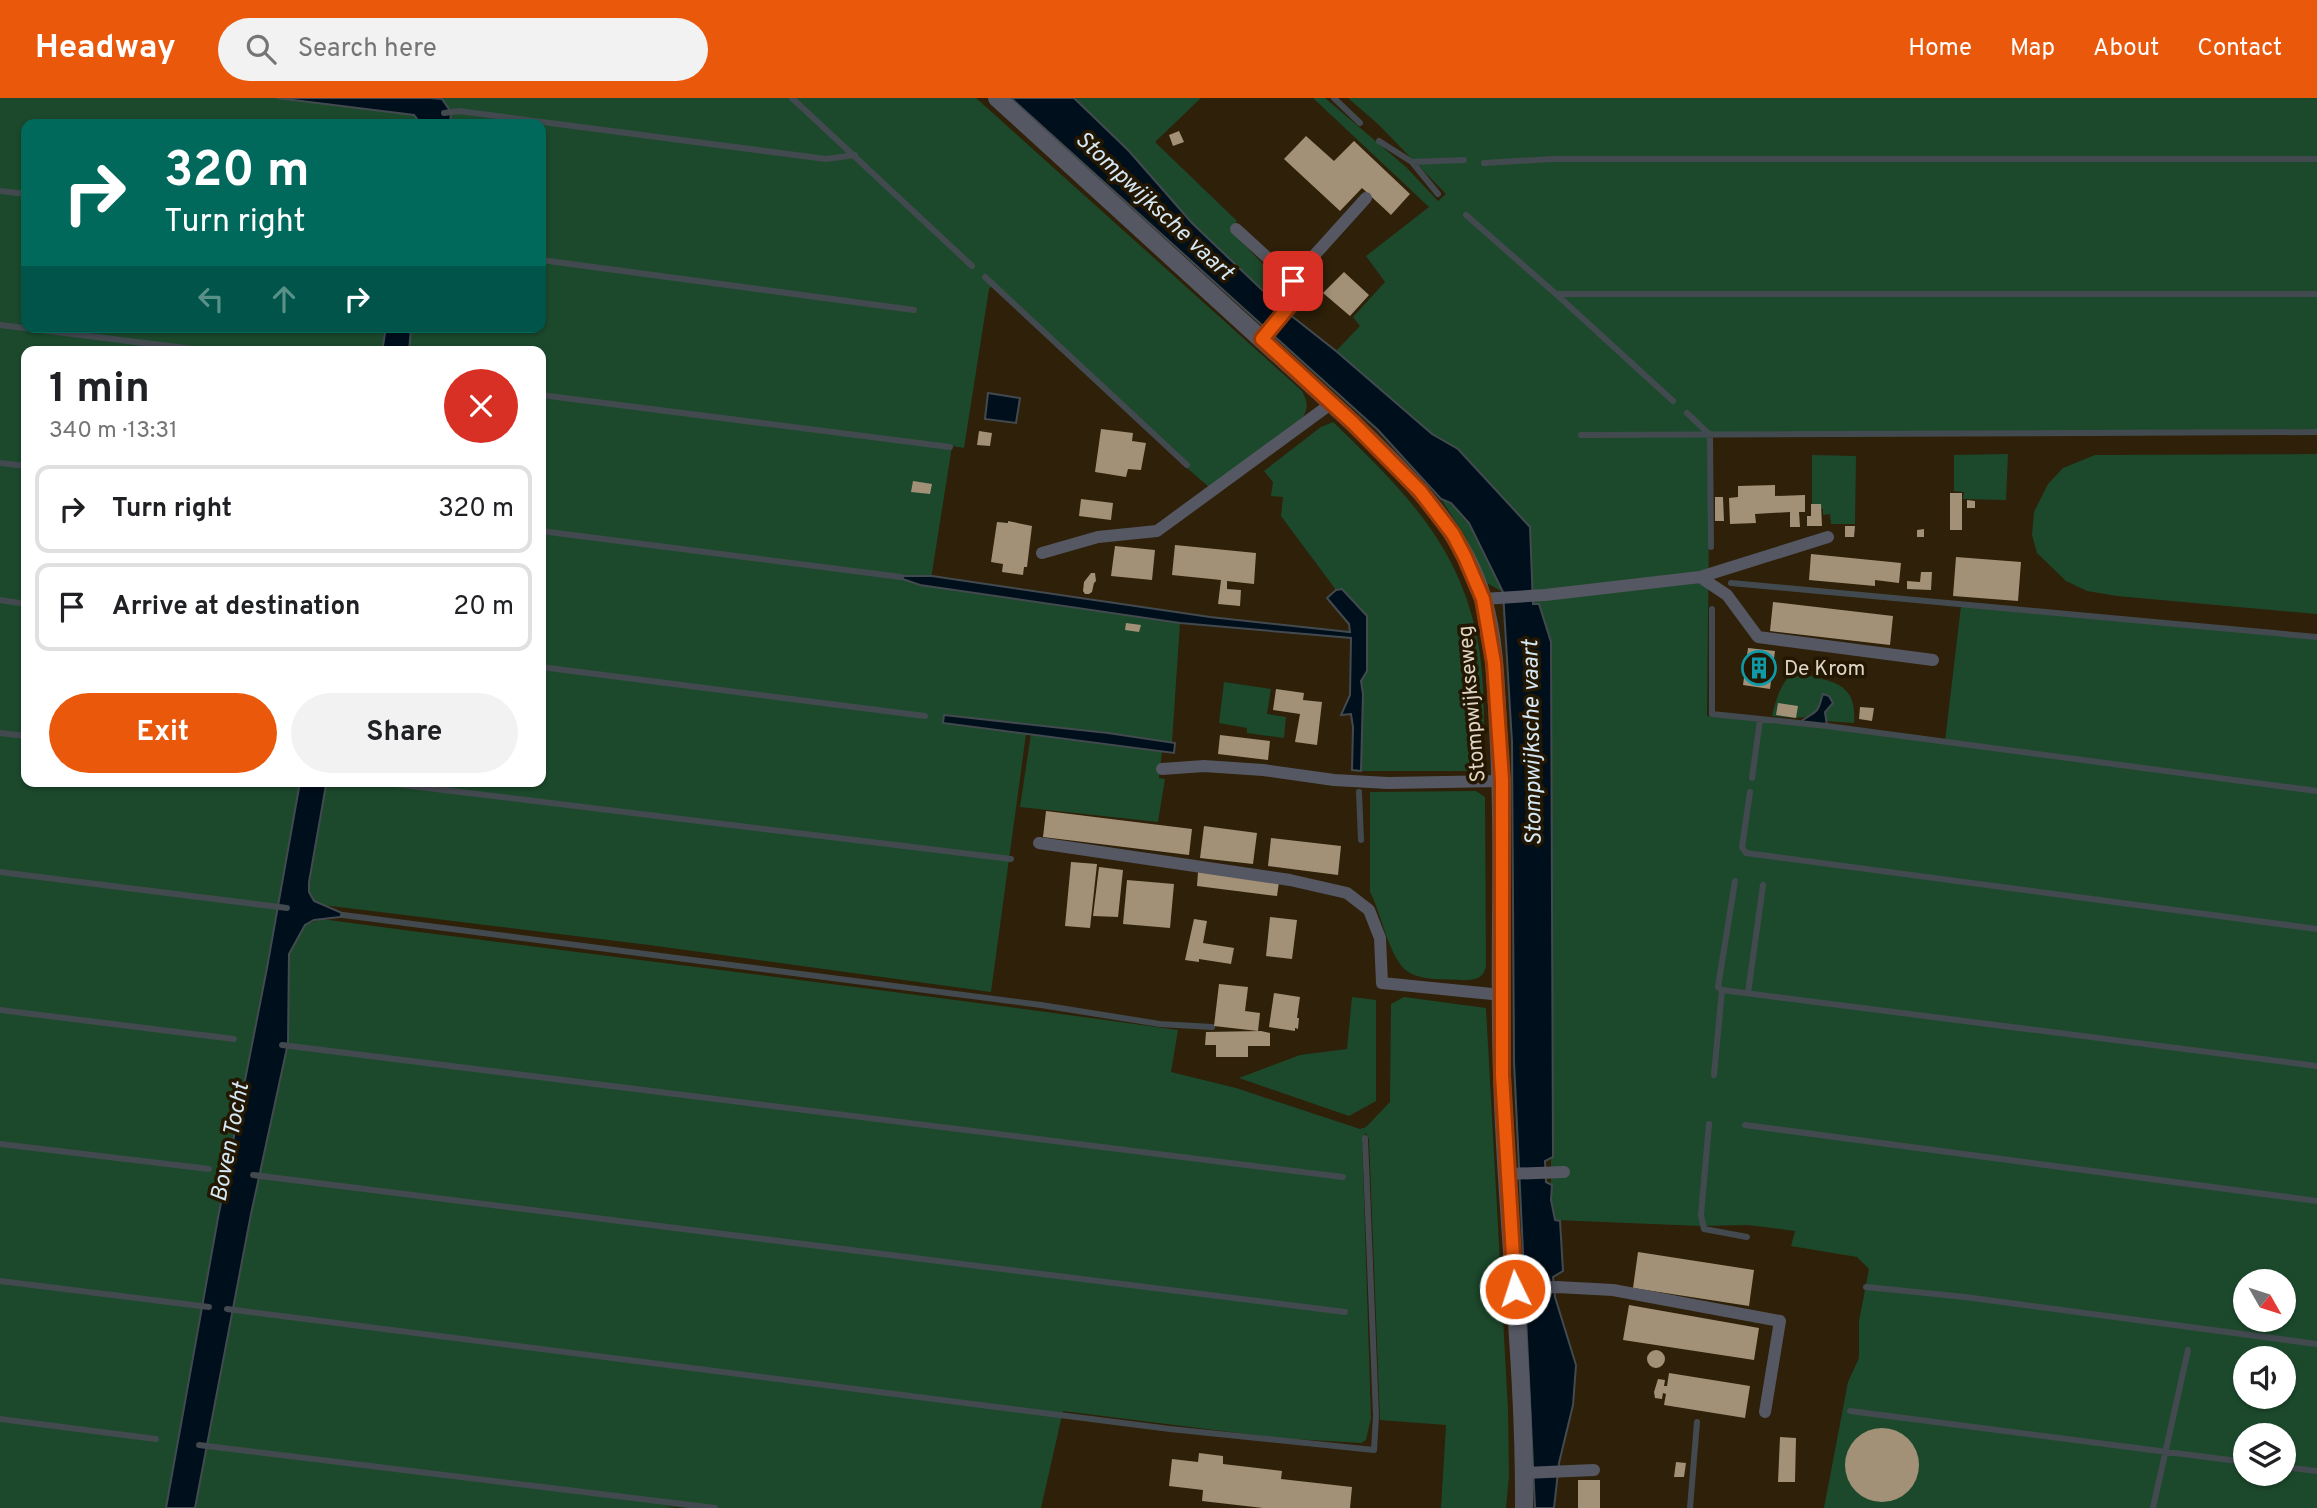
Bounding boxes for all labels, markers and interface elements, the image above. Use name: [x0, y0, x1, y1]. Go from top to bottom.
search box: [218, 18, 708, 81]
text: Headway: [35, 28, 176, 70]
icon: search: [242, 30, 280, 68]
text: Search here: [298, 33, 437, 66]
text: Home: [1908, 34, 1972, 64]
text: Map: [2010, 34, 2055, 64]
text: About: [2093, 34, 2159, 64]
text: Contact: [2197, 34, 2282, 64]
water label: Stompwijksche vaart: [1068, 126, 1240, 289]
text: 320 m: [164, 142, 310, 204]
icon: right: [49, 147, 140, 238]
text: Turn right: [164, 203, 306, 243]
pin: [1263, 251, 1323, 311]
icon: arrive: [1274, 262, 1312, 300]
icon: left: [192, 280, 230, 318]
icon: ahead: [265, 280, 303, 318]
icon: right: [338, 280, 376, 318]
text: 1 min: [49, 364, 150, 417]
button: close: [444, 369, 518, 443]
text: 340 m · 13:31: [49, 417, 178, 446]
icon: right: [53, 490, 91, 528]
text: Turn right: [112, 493, 232, 526]
text: 320 m: [438, 493, 514, 526]
icon: arrive: [53, 588, 91, 626]
text: Arrive at destination: [112, 591, 360, 624]
text: 20 m: [453, 591, 514, 624]
street label: Stompwijkseweg: [1452, 624, 1493, 783]
water label: Stompwijksche vaart: [1517, 638, 1550, 846]
building icon: De Krom: [1740, 649, 1778, 687]
place label: De Krom: [1784, 656, 1865, 683]
button: Exit: [49, 693, 277, 773]
button: Share: [291, 693, 518, 773]
water label: Boven Tocht: [206, 1079, 258, 1205]
position arrow: [1478, 1252, 1552, 1326]
north arrow: [2233, 1269, 2296, 1332]
map controls: [2233, 1269, 2296, 1486]
button: sound: [2233, 1346, 2296, 1409]
button: layers: [2233, 1423, 2296, 1486]

